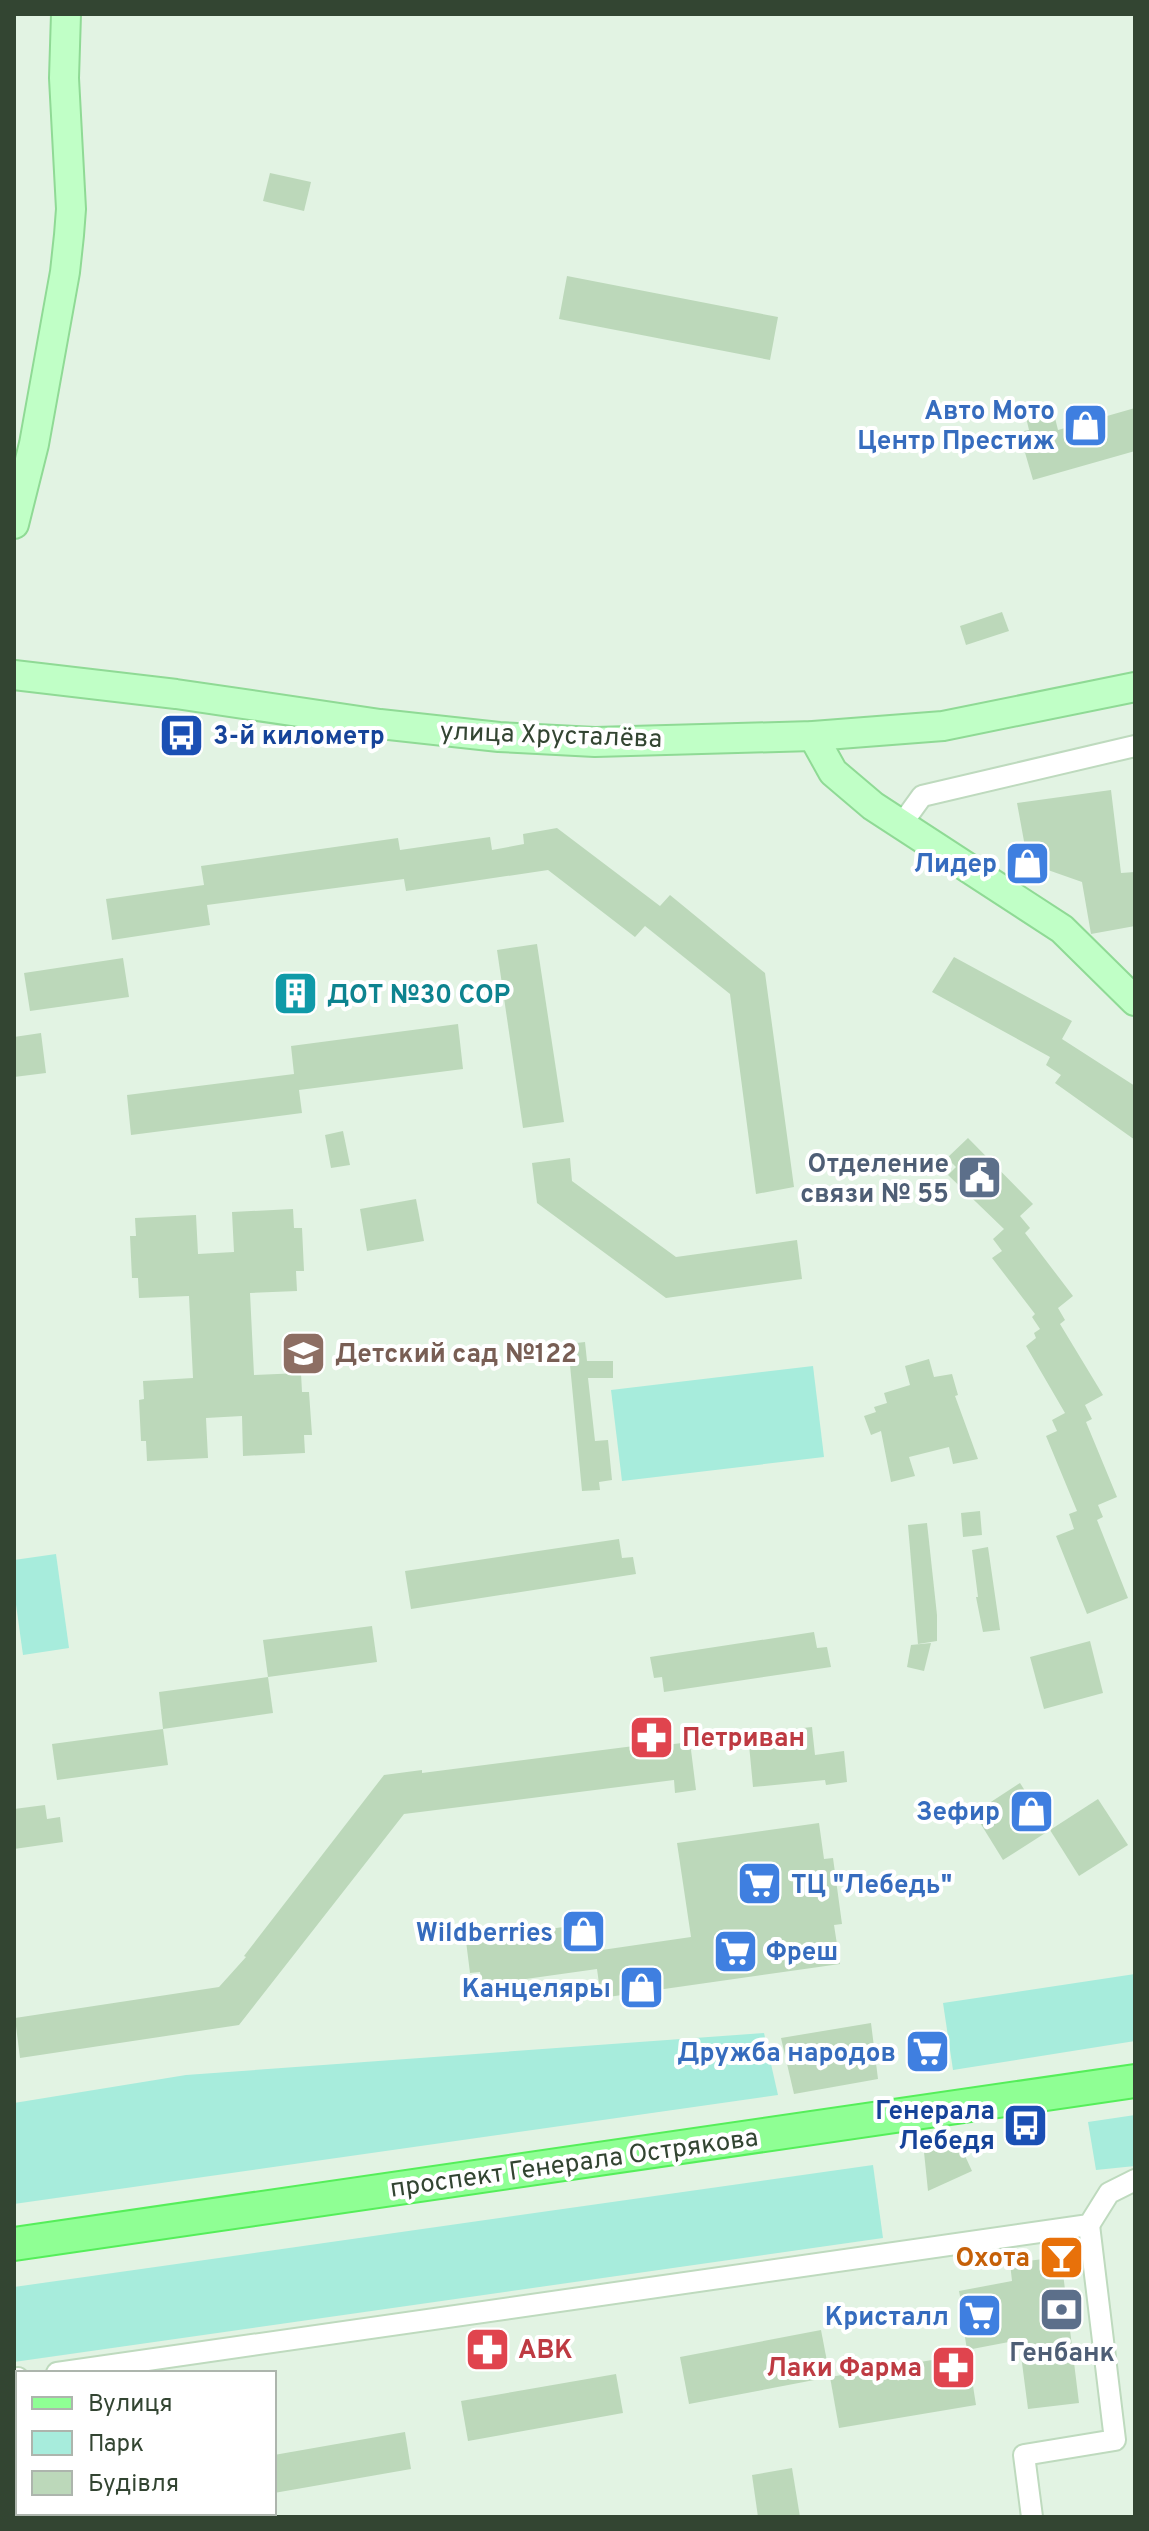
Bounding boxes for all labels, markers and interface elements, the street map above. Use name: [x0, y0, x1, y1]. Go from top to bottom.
place label: Авто Мото Центр Престиж: [857, 396, 1055, 459]
shop icon: Авто Мото Центр Престиж: [1062, 401, 1110, 449]
bus stop icon: 3-й километр: [158, 711, 206, 759]
street label: улица Хрусталёва: [439, 716, 663, 757]
place label: 3-й километр: [213, 721, 385, 754]
shop icon: Лидер: [1004, 839, 1052, 887]
place label: Лидер: [914, 849, 997, 882]
building icon: ДОТ №30 СОР: [272, 970, 320, 1018]
place label: ДОТ №30 СОР: [327, 980, 511, 1013]
place label: Отделение связи № 55: [800, 1149, 949, 1212]
public building icon: Отделение связи № 55: [956, 1154, 1004, 1202]
school or university icon: Детский сад №122: [280, 1329, 328, 1377]
place label: Детский сад №122: [335, 1339, 577, 1372]
pharmacy icon: Петриван: [627, 1713, 675, 1761]
place label: Петриван: [682, 1723, 805, 1756]
shop icon: Зефир: [1007, 1787, 1055, 1835]
place label: Зефир: [916, 1797, 1000, 1830]
supermarket icon: ТЦ "Лебедь": [736, 1860, 784, 1908]
place label: ТЦ "Лебедь": [791, 1870, 952, 1903]
shop icon: Wildberries: [560, 1908, 608, 1956]
place label: Wildberries: [416, 1918, 553, 1951]
supermarket icon: Фреш: [711, 1927, 759, 1975]
place label: Фреш: [766, 1937, 838, 1970]
shop icon: Канцеляры: [618, 1964, 666, 2012]
place label: Канцеляры: [462, 1974, 611, 2007]
supermarket icon: Дружба народов: [903, 2028, 951, 2076]
place label: Дружба народов: [677, 2038, 896, 2071]
place label: Генерала Лебедя: [875, 2096, 995, 2159]
bus stop icon: Генерала Лебедя: [1002, 2101, 1050, 2149]
street label: проспект Генерала Острякова: [388, 2122, 761, 2207]
bar icon: Охота: [1037, 2233, 1085, 2281]
place label: Охота: [956, 2243, 1030, 2276]
bank icon: Генбанк: [1038, 2285, 1086, 2333]
supermarket icon: Кристалл: [956, 2292, 1004, 2340]
place label: Кристалл: [825, 2302, 949, 2335]
pharmacy icon: АВК: [463, 2325, 511, 2373]
place label: АВК: [518, 2335, 573, 2368]
place label: Генбанк: [1009, 2338, 1115, 2371]
pharmacy icon: Лаки Фарма: [929, 2343, 977, 2391]
place label: Лаки Фарма: [766, 2353, 922, 2386]
legend: [16, 2371, 276, 2515]
text: Вулиця: [88, 2390, 172, 2420]
text: Парк: [88, 2430, 144, 2460]
text: Будівля: [88, 2470, 179, 2500]

